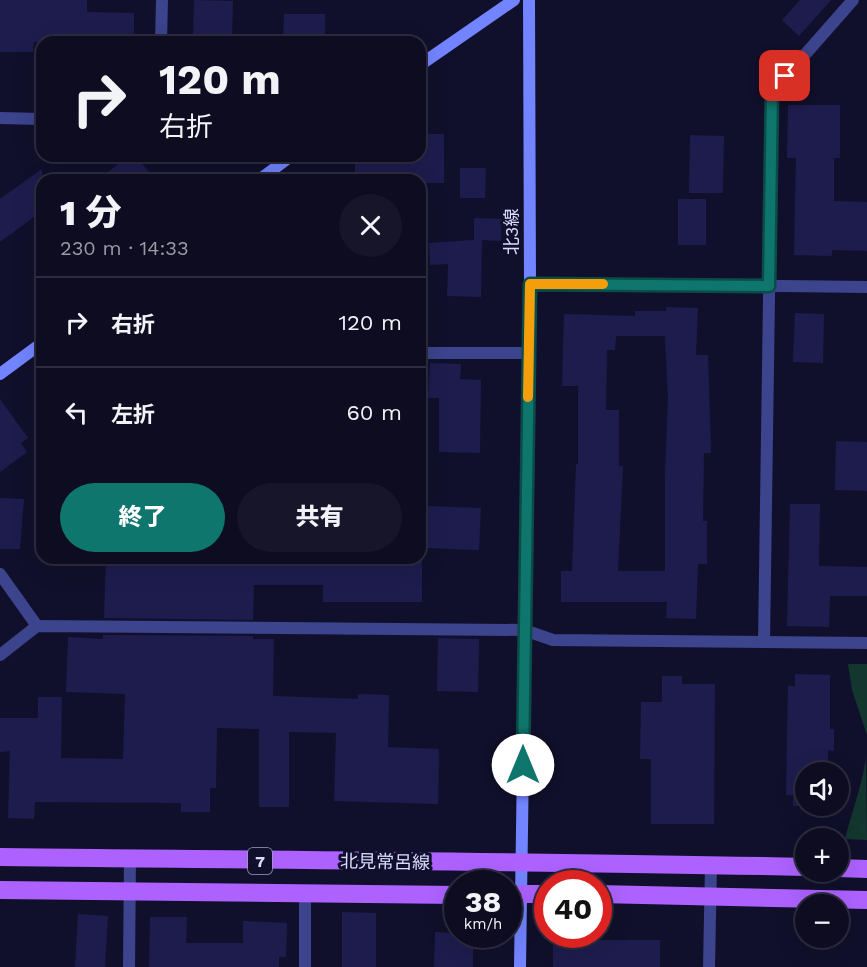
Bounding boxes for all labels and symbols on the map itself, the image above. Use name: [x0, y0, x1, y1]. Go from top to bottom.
pin: [759, 50, 810, 101]
street label: 北3線: [501, 209, 522, 255]
position arrow: [491, 733, 555, 797]
road number: 7: [248, 848, 272, 874]
street label: 北見常呂線: [340, 850, 430, 873]
speed limit sign: 40: [534, 870, 612, 948]

